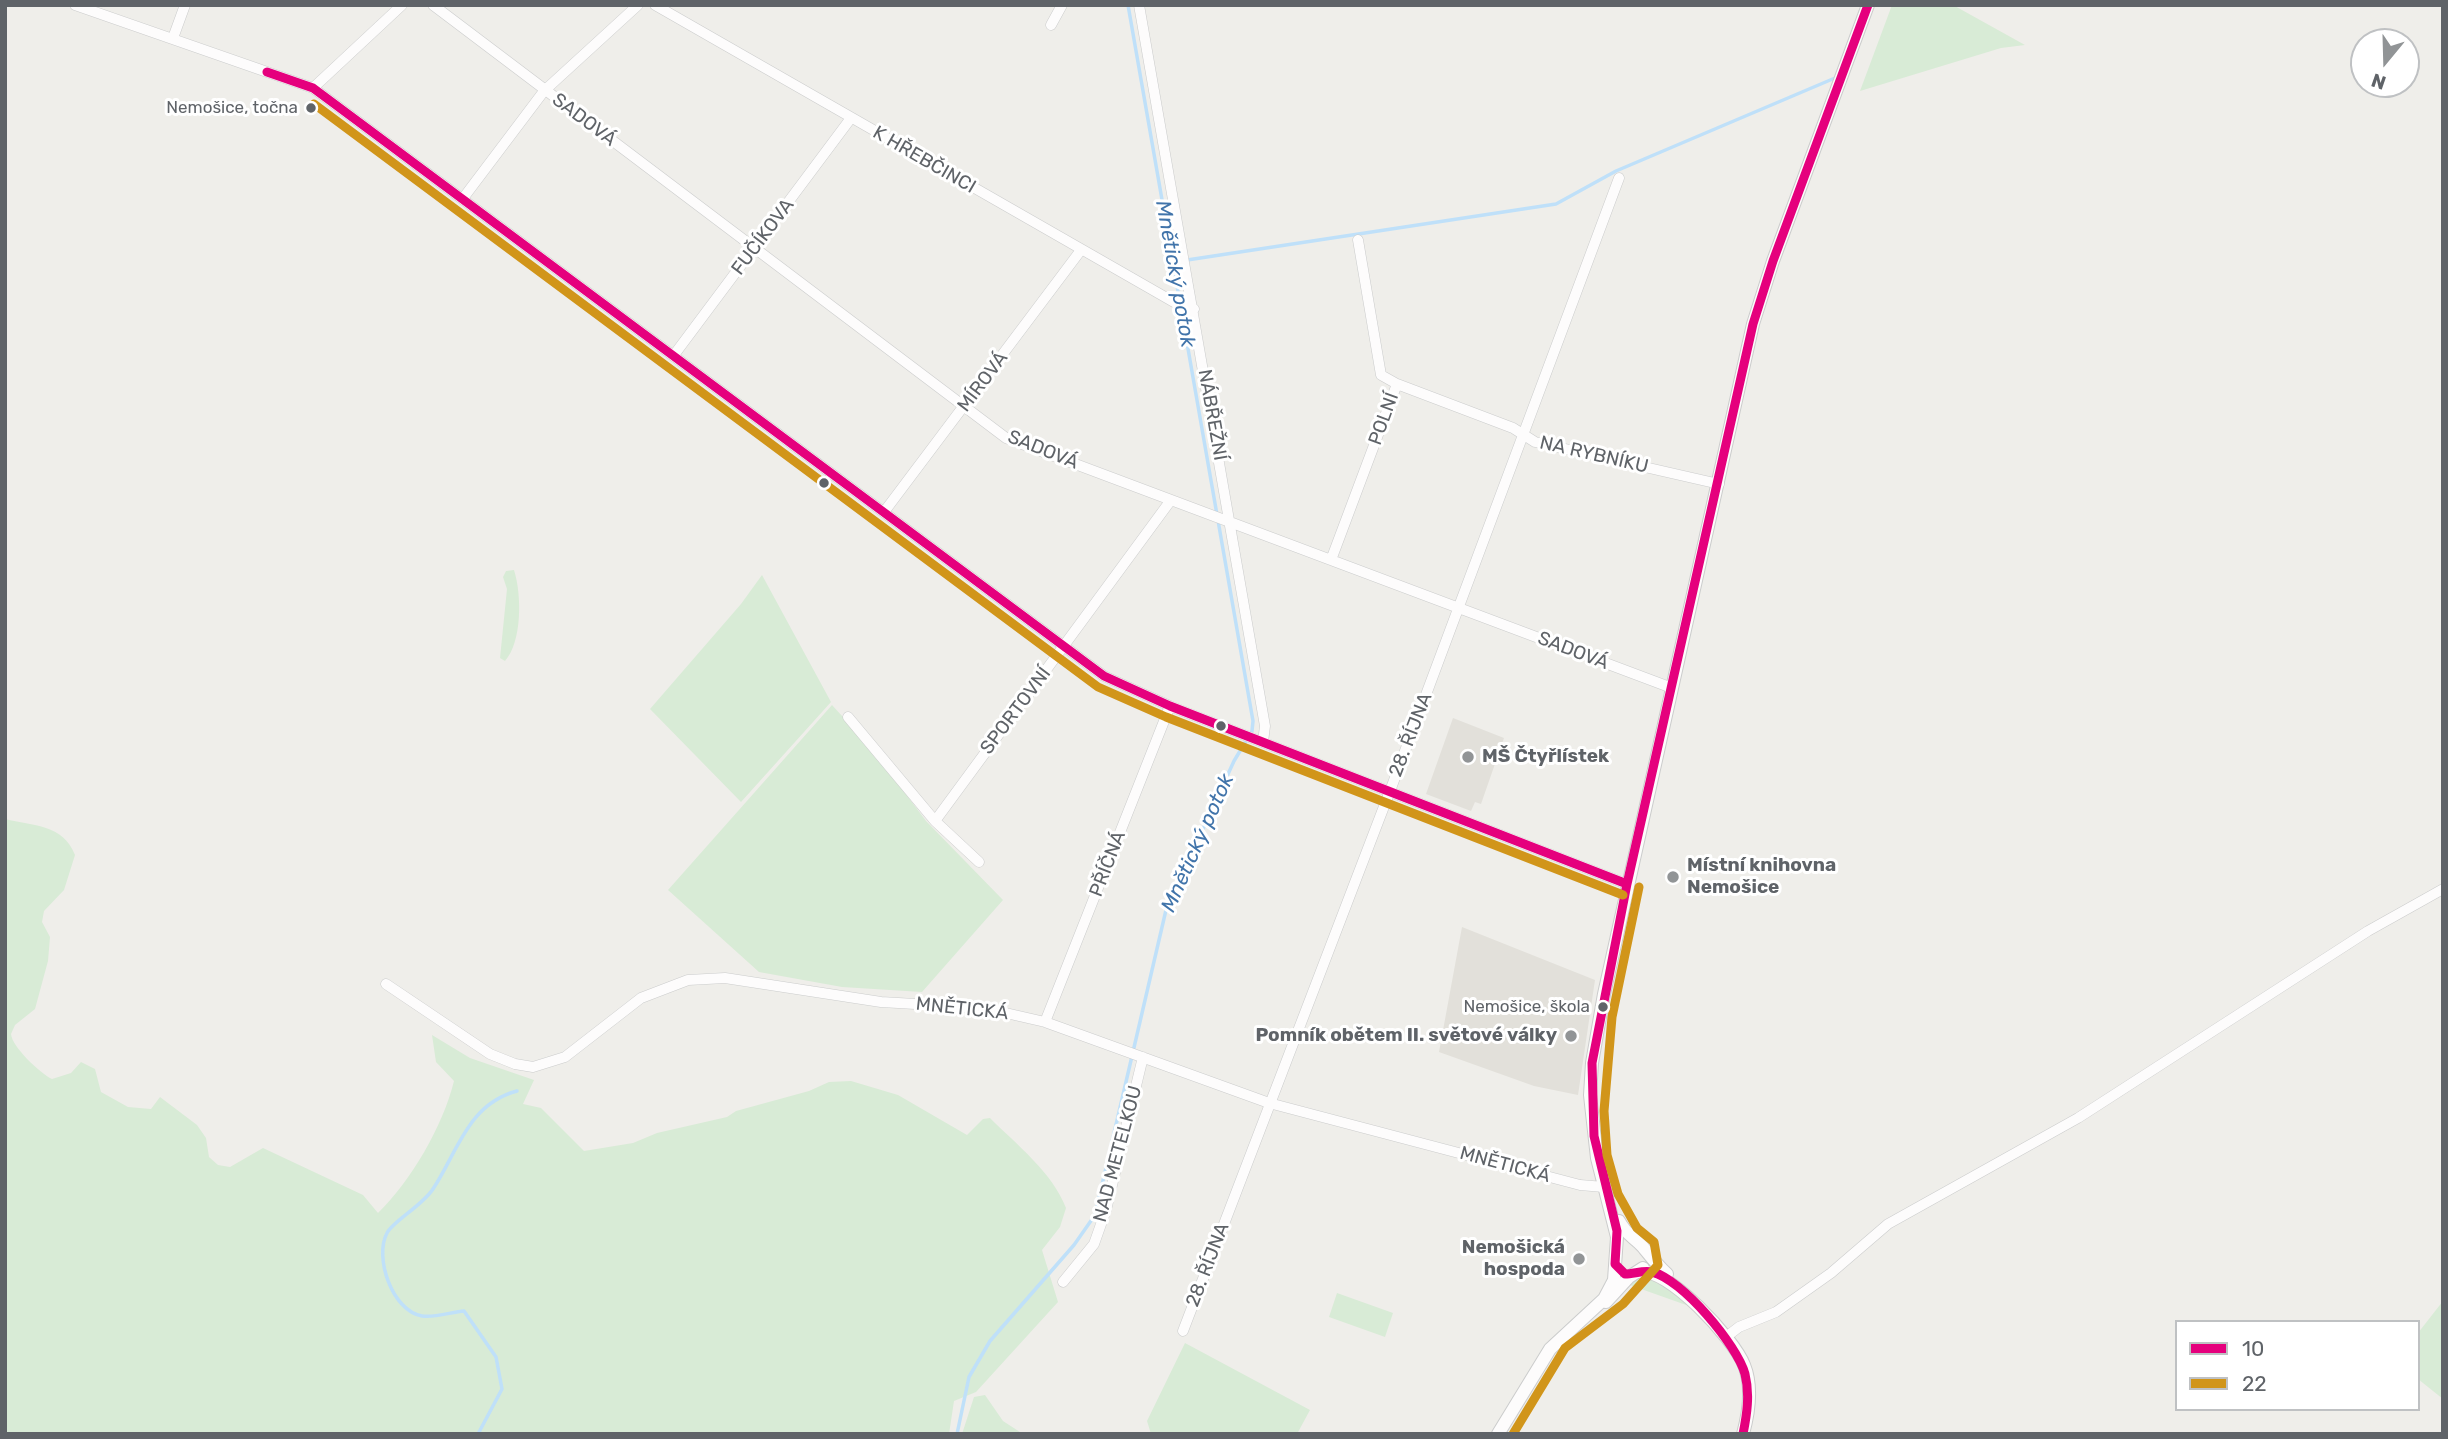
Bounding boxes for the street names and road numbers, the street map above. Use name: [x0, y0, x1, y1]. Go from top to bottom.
street label: SADOVÁ: [548, 89, 620, 151]
street label: K HŘEBČINCI: [868, 121, 980, 199]
street label: FUČÍKOVA: [727, 194, 799, 280]
street label: MÍROVÁ: [953, 347, 1013, 417]
street label: NÁBŘEŽNÍ: [1193, 368, 1231, 462]
street label: POLNÍ: [1364, 390, 1404, 448]
street label: SADOVÁ: [1004, 426, 1082, 474]
street label: NA RYBNÍKU: [1538, 431, 1650, 479]
street label: SADOVÁ: [1534, 627, 1612, 675]
street label: SPORTOVNÍ: [976, 663, 1056, 759]
street label: 28. ŘÍJNA: [1385, 690, 1437, 780]
street label: PŘÍČNÁ: [1085, 828, 1131, 900]
street label: MNĚTICKÁ: [915, 993, 1009, 1025]
street label: NAD METELKOU: [1089, 1083, 1147, 1225]
street label: MNĚTICKÁ: [1457, 1142, 1553, 1188]
street label: 28. ŘÍJNA: [1182, 1220, 1234, 1310]

